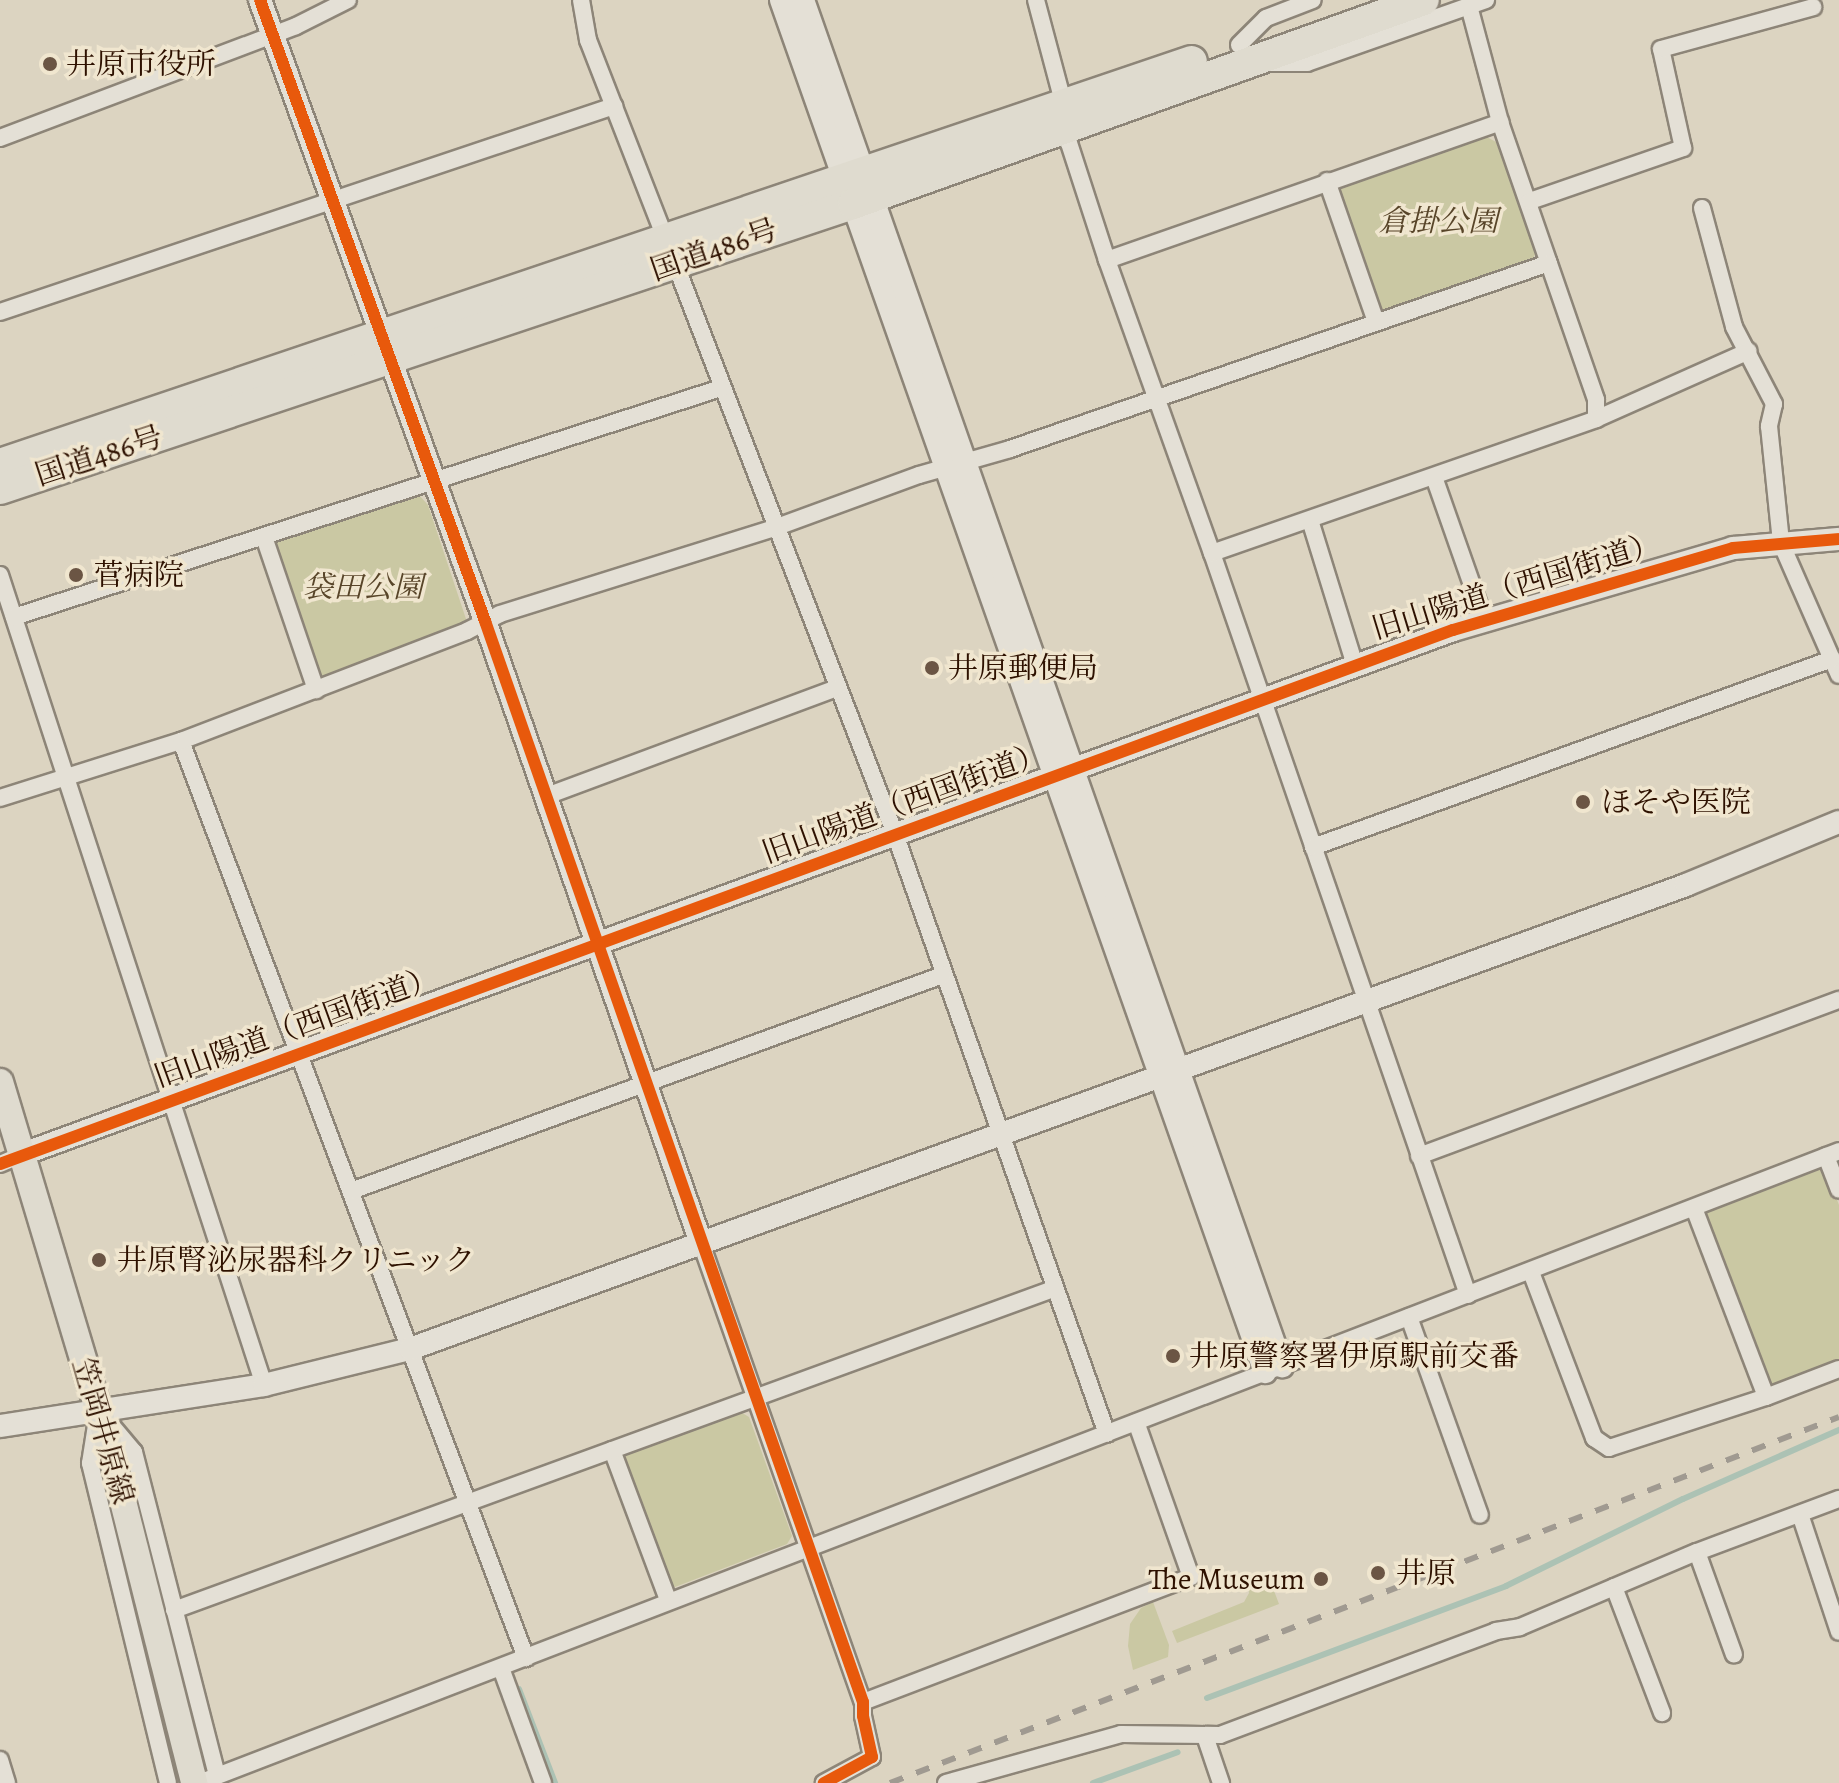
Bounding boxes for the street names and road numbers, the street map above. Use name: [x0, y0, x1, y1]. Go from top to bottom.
street label: 国道486号: [646, 211, 782, 289]
street label: 国道486号: [31, 418, 167, 494]
street label: 旧山陽道（西国街道）: [1367, 525, 1665, 647]
street label: 旧山陽道（西国街道）: [757, 735, 1051, 871]
street label: 旧山陽道（西国街道）: [149, 959, 443, 1095]
street label: 笠岡井原線: [65, 1354, 141, 1508]

